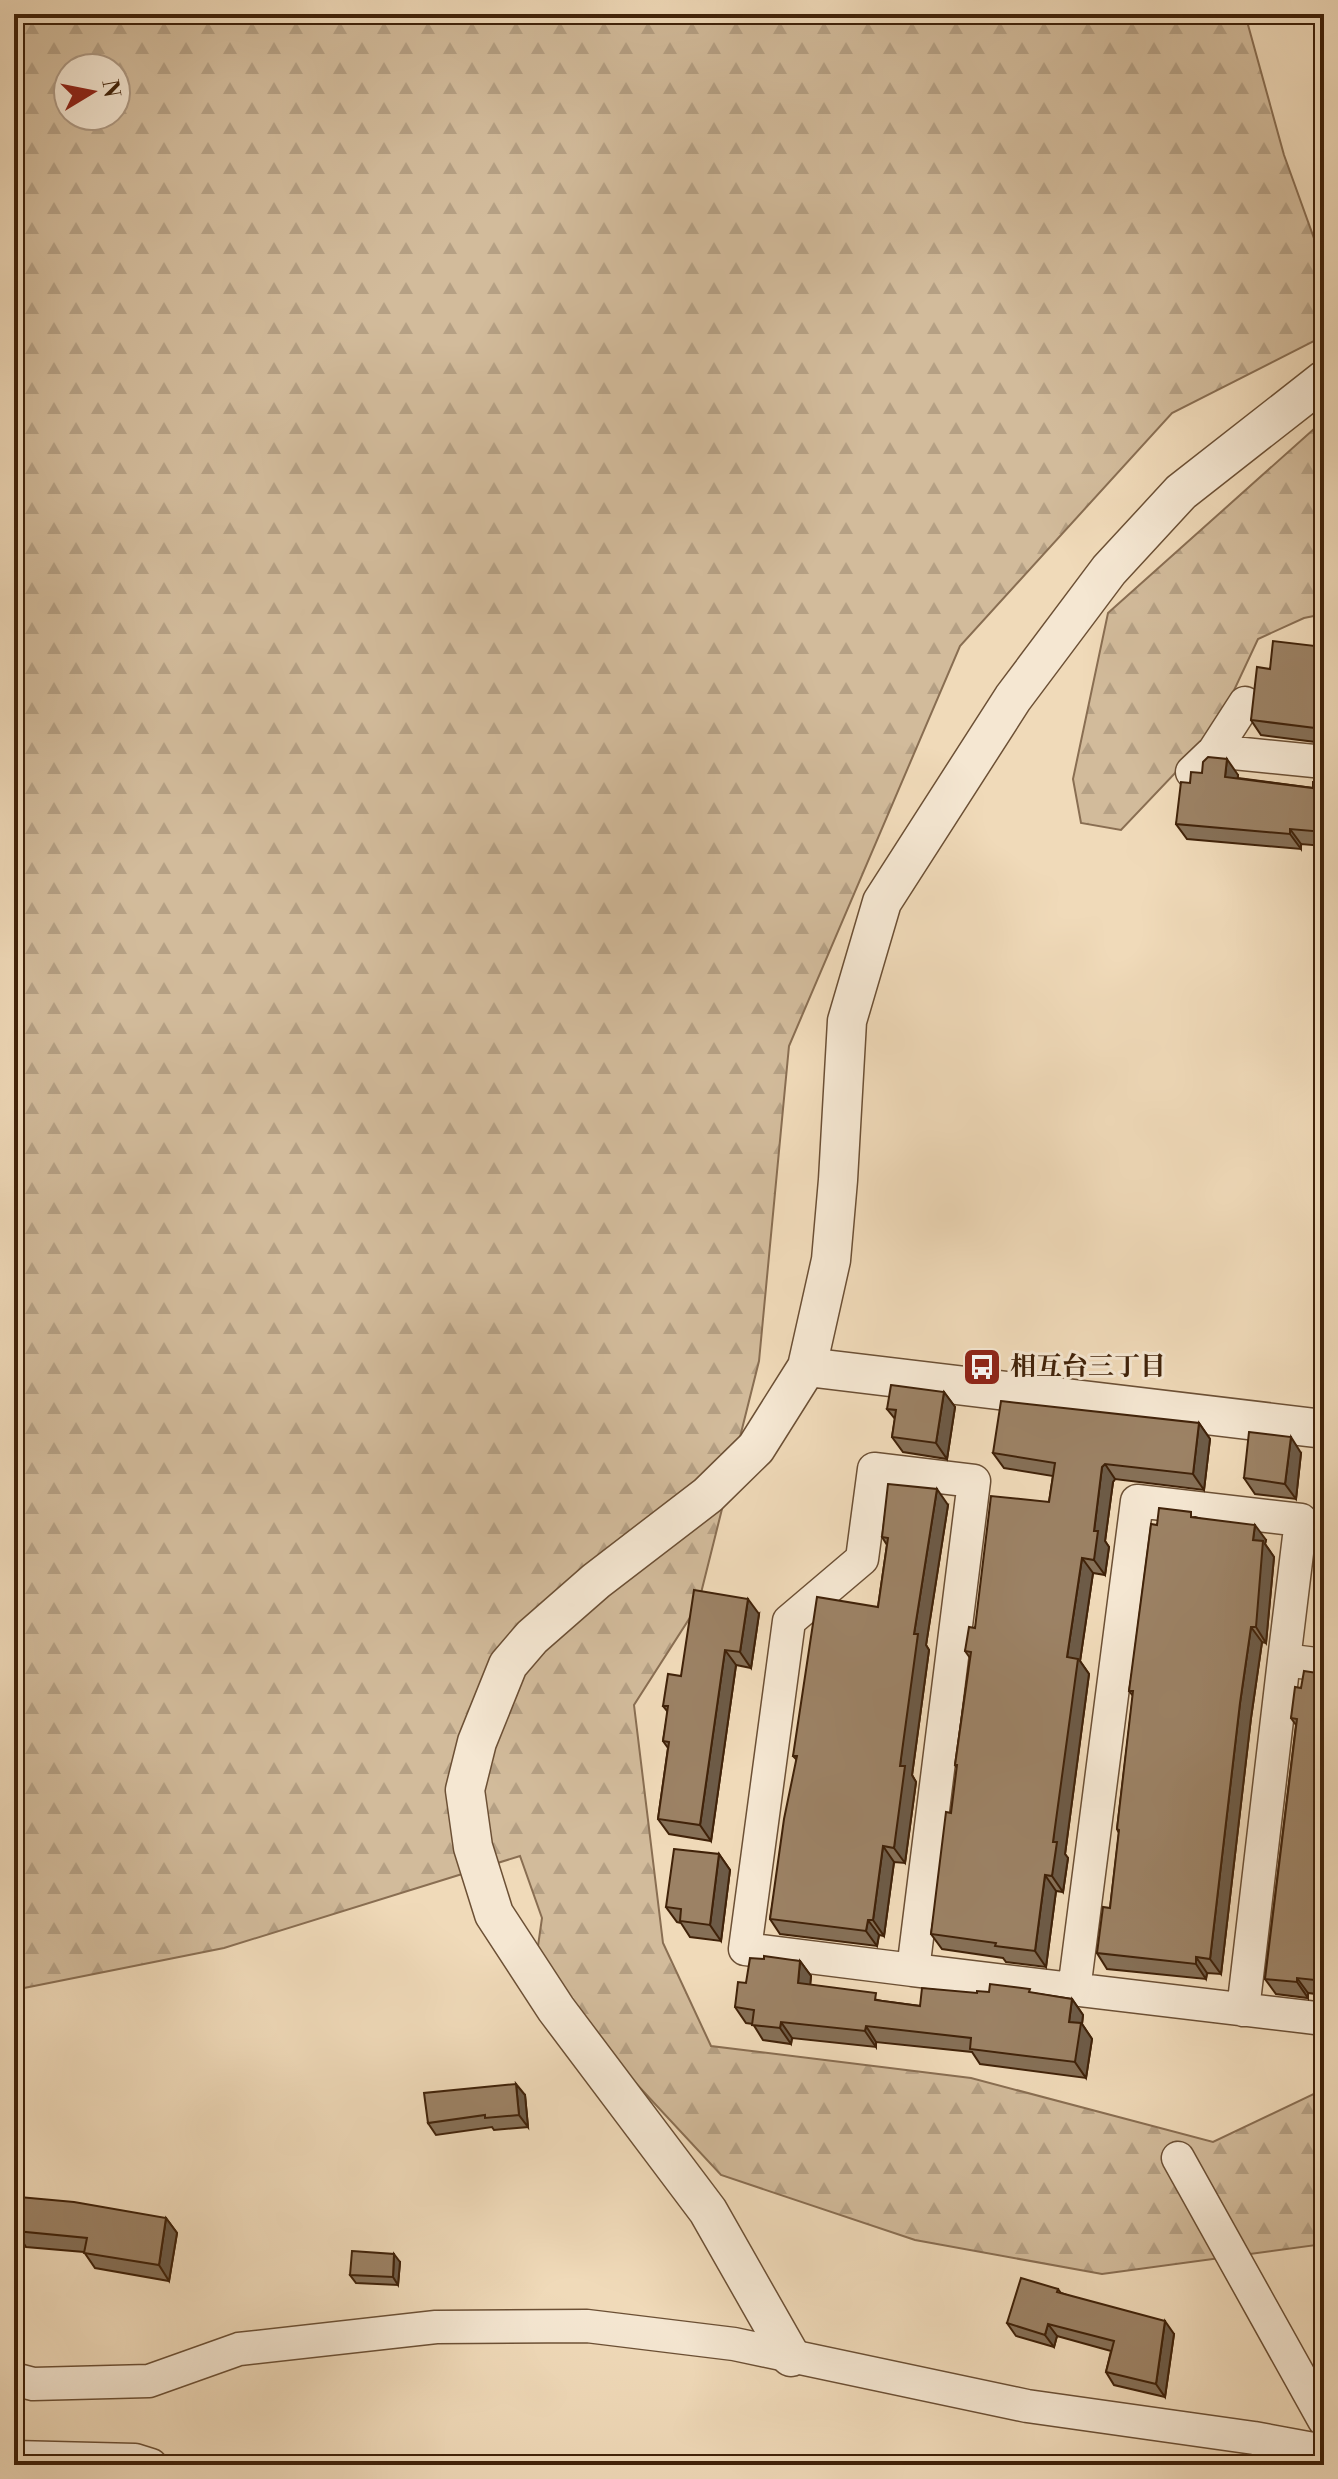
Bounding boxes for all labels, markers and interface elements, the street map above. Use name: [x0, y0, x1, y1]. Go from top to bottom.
north arrow: [52, 52, 132, 132]
text: N: [95, 78, 125, 100]
bus stop icon: 相互台三丁目: [961, 1346, 1003, 1388]
place label: 相互台三丁目: [1010, 1351, 1166, 1383]

